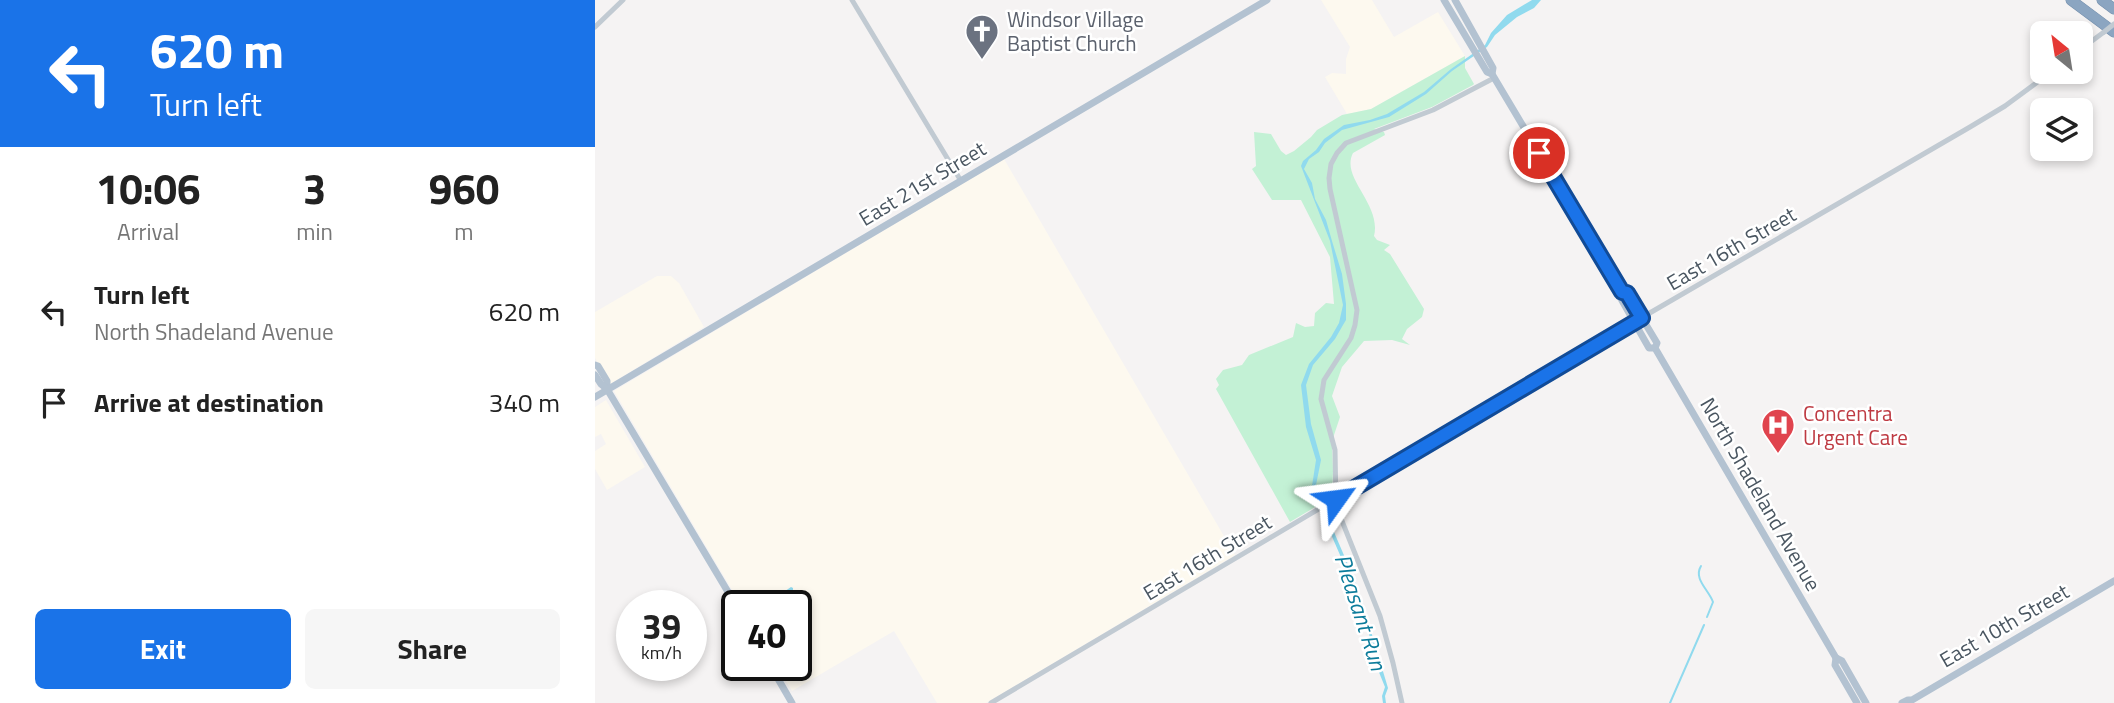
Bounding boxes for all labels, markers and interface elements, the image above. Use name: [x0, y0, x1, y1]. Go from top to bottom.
place label: Windsor Village Baptist Church: [1007, 3, 1144, 59]
text: 620 m: [150, 12, 284, 87]
church icon: Windsor Village Baptist Church: [963, 12, 1001, 61]
north arrow: [2030, 21, 2093, 84]
map controls: [2030, 21, 2093, 161]
icon: left: [35, 28, 126, 119]
text: Turn left: [150, 80, 262, 128]
button: layers: [2030, 98, 2093, 161]
pin: [1509, 123, 1569, 183]
street label: East 21st Street: [852, 132, 992, 234]
icon: arrive: [1520, 134, 1558, 172]
text: 10:06: [96, 156, 201, 220]
text: 3: [303, 156, 326, 220]
text: 960: [429, 156, 499, 220]
street label: East 16th Street: [1660, 198, 1802, 298]
text: Arrival: [117, 214, 179, 249]
text: min: [296, 214, 333, 249]
text: m: [454, 214, 474, 249]
text: Turn left: [94, 275, 189, 314]
text: 620 m: [489, 292, 560, 331]
icon: left: [35, 293, 73, 331]
text: North Shadeland Avenue: [94, 314, 334, 349]
text: Arrive at destination: [94, 383, 324, 422]
text: 340 m: [489, 383, 560, 422]
icon: arrive: [35, 384, 73, 422]
street label: North Shadeland Avenue: [1692, 391, 1830, 597]
place label: Concentra Urgent Care: [1803, 397, 1908, 453]
hospital icon: Concentra Urgent Care: [1759, 406, 1797, 455]
position arrow: [1299, 462, 1373, 536]
street label: East 16th Street: [1137, 506, 1278, 608]
water label: Pleasant Run: [1326, 549, 1396, 675]
street label: East 10th Street: [1933, 575, 2075, 675]
speed limit sign: 40: [721, 590, 812, 681]
text: 39: [642, 599, 681, 653]
button: Exit: [35, 609, 291, 689]
button: Share: [305, 609, 560, 689]
text: km/h: [641, 639, 682, 666]

